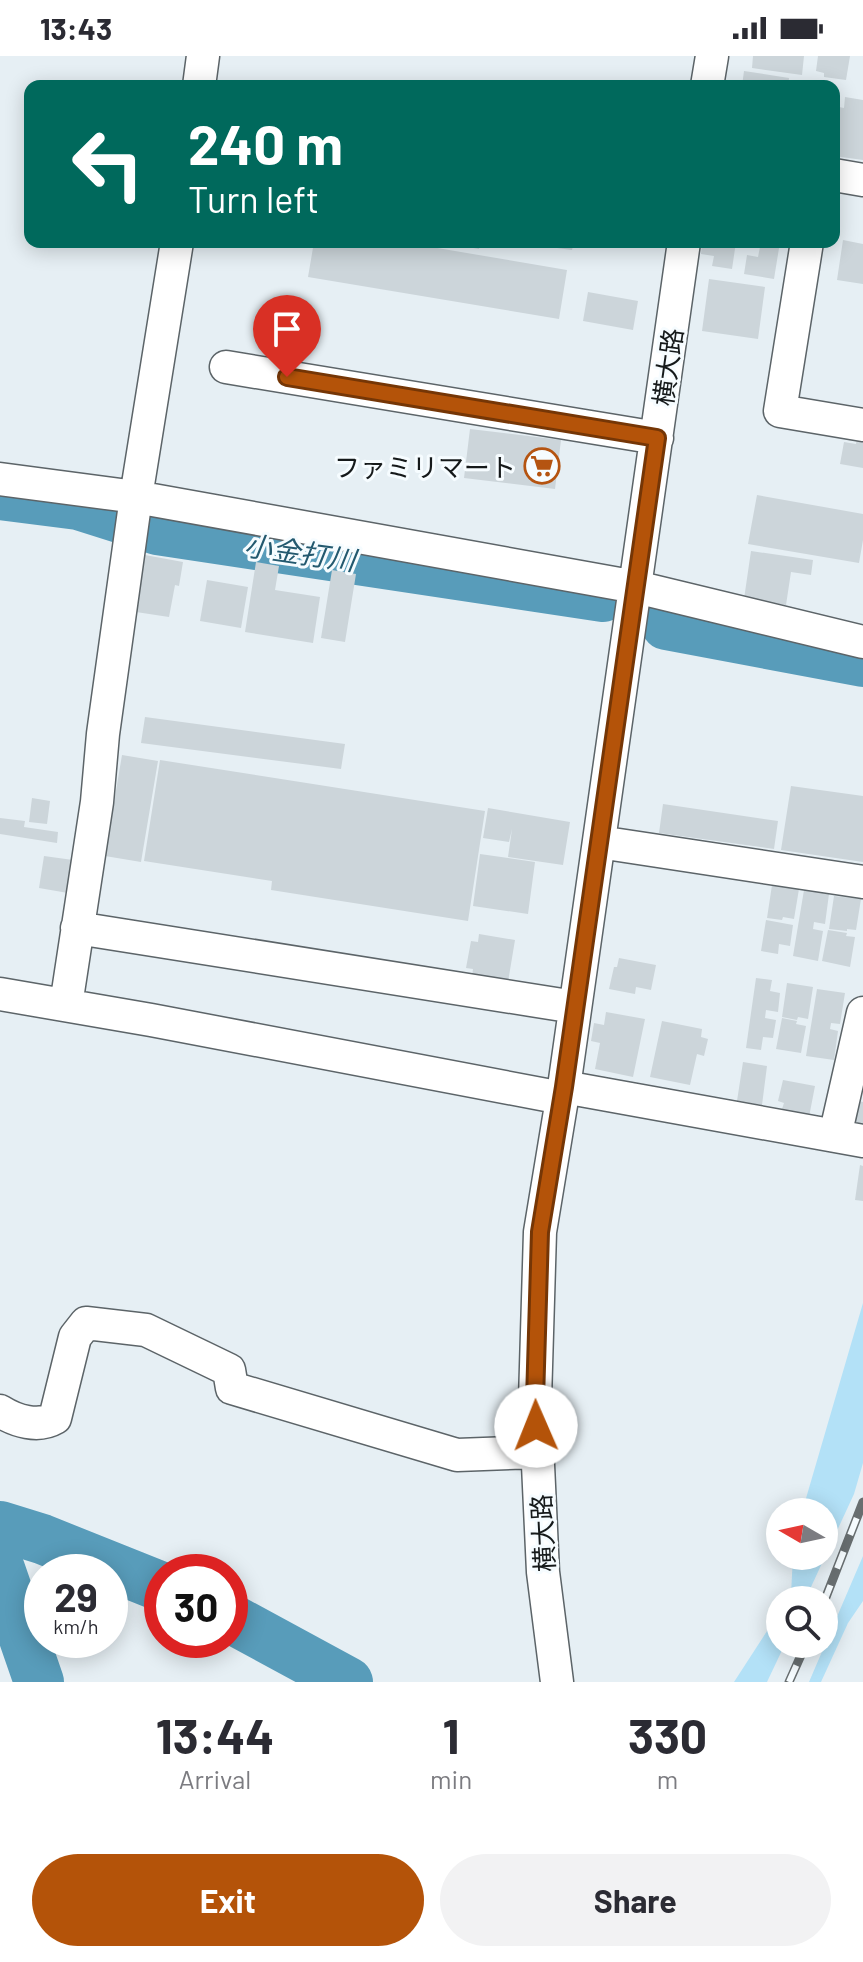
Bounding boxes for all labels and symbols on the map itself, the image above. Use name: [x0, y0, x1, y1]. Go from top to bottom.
pin: [253, 295, 321, 377]
street label: 横大路: [646, 326, 688, 408]
supermarket icon: ファミリマート: [523, 447, 561, 485]
place label: ファミリマート: [334, 451, 516, 482]
water label: 小金打川: [242, 527, 361, 577]
position arrow: [494, 1384, 578, 1468]
street label: 横大路: [524, 1493, 560, 1573]
north arrow: [766, 1498, 838, 1570]
speed limit sign: 30: [144, 1554, 248, 1658]

